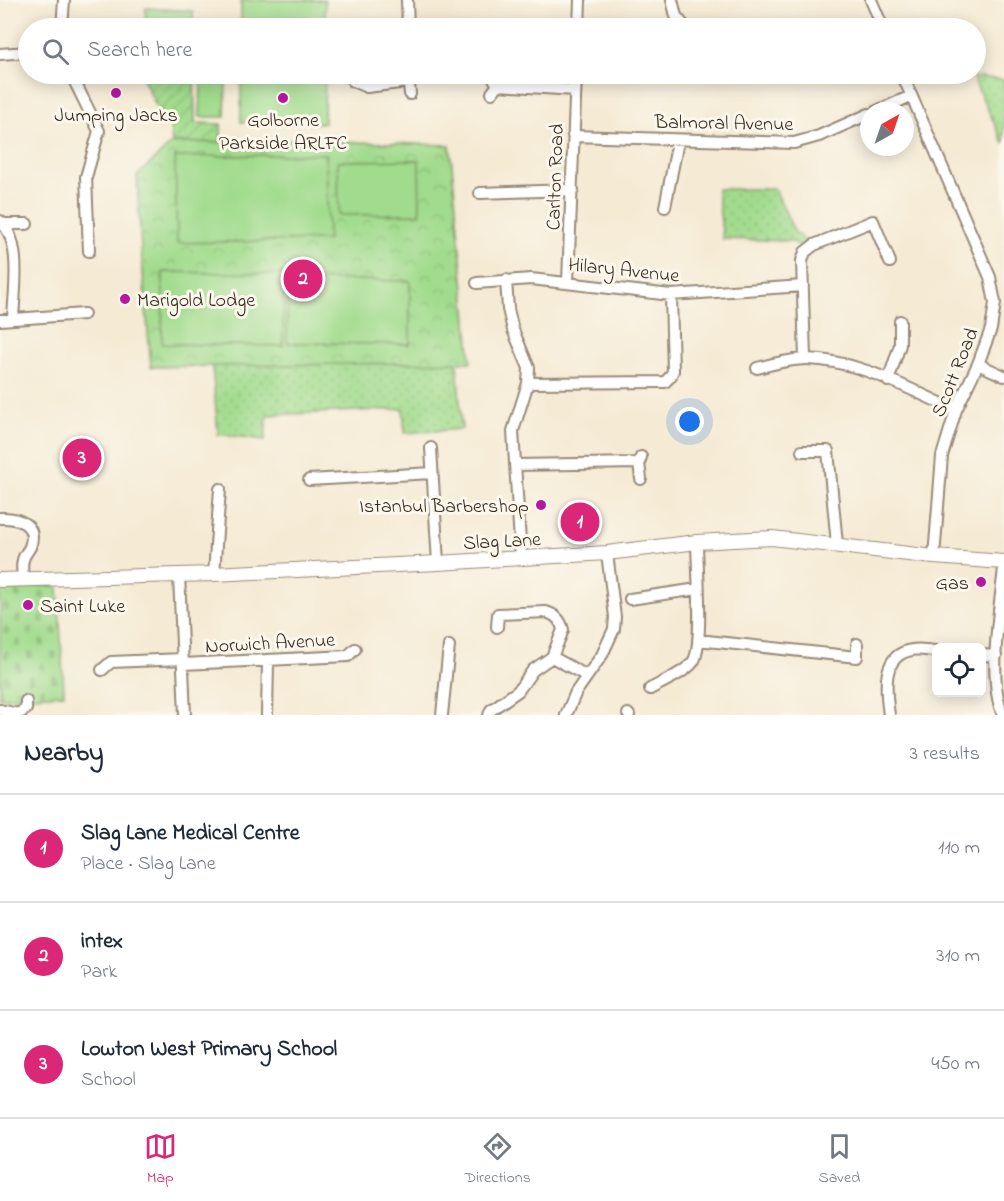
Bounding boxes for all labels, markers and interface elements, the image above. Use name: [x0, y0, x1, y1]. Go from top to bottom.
search box: [18, 18, 986, 84]
icon: search: [39, 35, 72, 68]
text: Search here: [87, 35, 192, 67]
marker: Jumping Jacks: [109, 86, 123, 100]
marker: Golborne Parkside ARLFC: [276, 91, 290, 105]
place label: Jumping Jacks: [54, 102, 178, 132]
north arrow: [860, 102, 914, 156]
place label: Golborne Parkside ARLFC: [219, 107, 347, 159]
street label: Balmoral Avenue: [653, 109, 794, 140]
street label: Carlton Road: [540, 123, 573, 231]
street label: Hilary Avenue: [567, 251, 681, 292]
pin: 2: [284, 256, 322, 302]
place label: Marigold Lodge: [137, 287, 255, 317]
marker: Marigold Lodge: [118, 292, 132, 306]
street label: Scott Road: [925, 324, 987, 422]
your location: [675, 407, 704, 436]
pin: 3: [62, 436, 101, 480]
place label: Istanbul Barbershop: [359, 493, 529, 522]
marker: Istanbul Barbershop: [534, 498, 548, 512]
pin: 1: [560, 500, 600, 544]
street label: Slag Lane: [462, 526, 542, 560]
place label: Gas: [935, 570, 969, 599]
marker: Gas: [974, 575, 988, 589]
place label: Saint Luke: [40, 593, 125, 622]
marker: Saint Luke: [21, 598, 35, 612]
street label: Norwich Avenue: [204, 627, 336, 662]
map controls: [932, 643, 986, 697]
button: locate: [932, 643, 986, 697]
text: Nearby: [24, 735, 103, 773]
text: 3 results: [910, 740, 980, 769]
text: Slag Lane Medical Centre: [81, 818, 300, 850]
text: 1: [40, 834, 47, 863]
text: 110 m: [938, 834, 980, 863]
text: Place · Slag Lane: [81, 850, 216, 879]
text: intex: [81, 926, 123, 958]
text: 2: [39, 942, 48, 971]
text: 310 m: [936, 942, 980, 971]
text: Park: [81, 958, 117, 987]
text: Lowton West Primary School: [81, 1034, 337, 1066]
text: 3: [39, 1050, 48, 1079]
text: 450 m: [931, 1050, 980, 1079]
text: School: [81, 1066, 136, 1095]
tab: Map: [144, 1130, 177, 1190]
tab: Directions: [464, 1130, 531, 1190]
tab: Saved: [818, 1130, 860, 1190]

